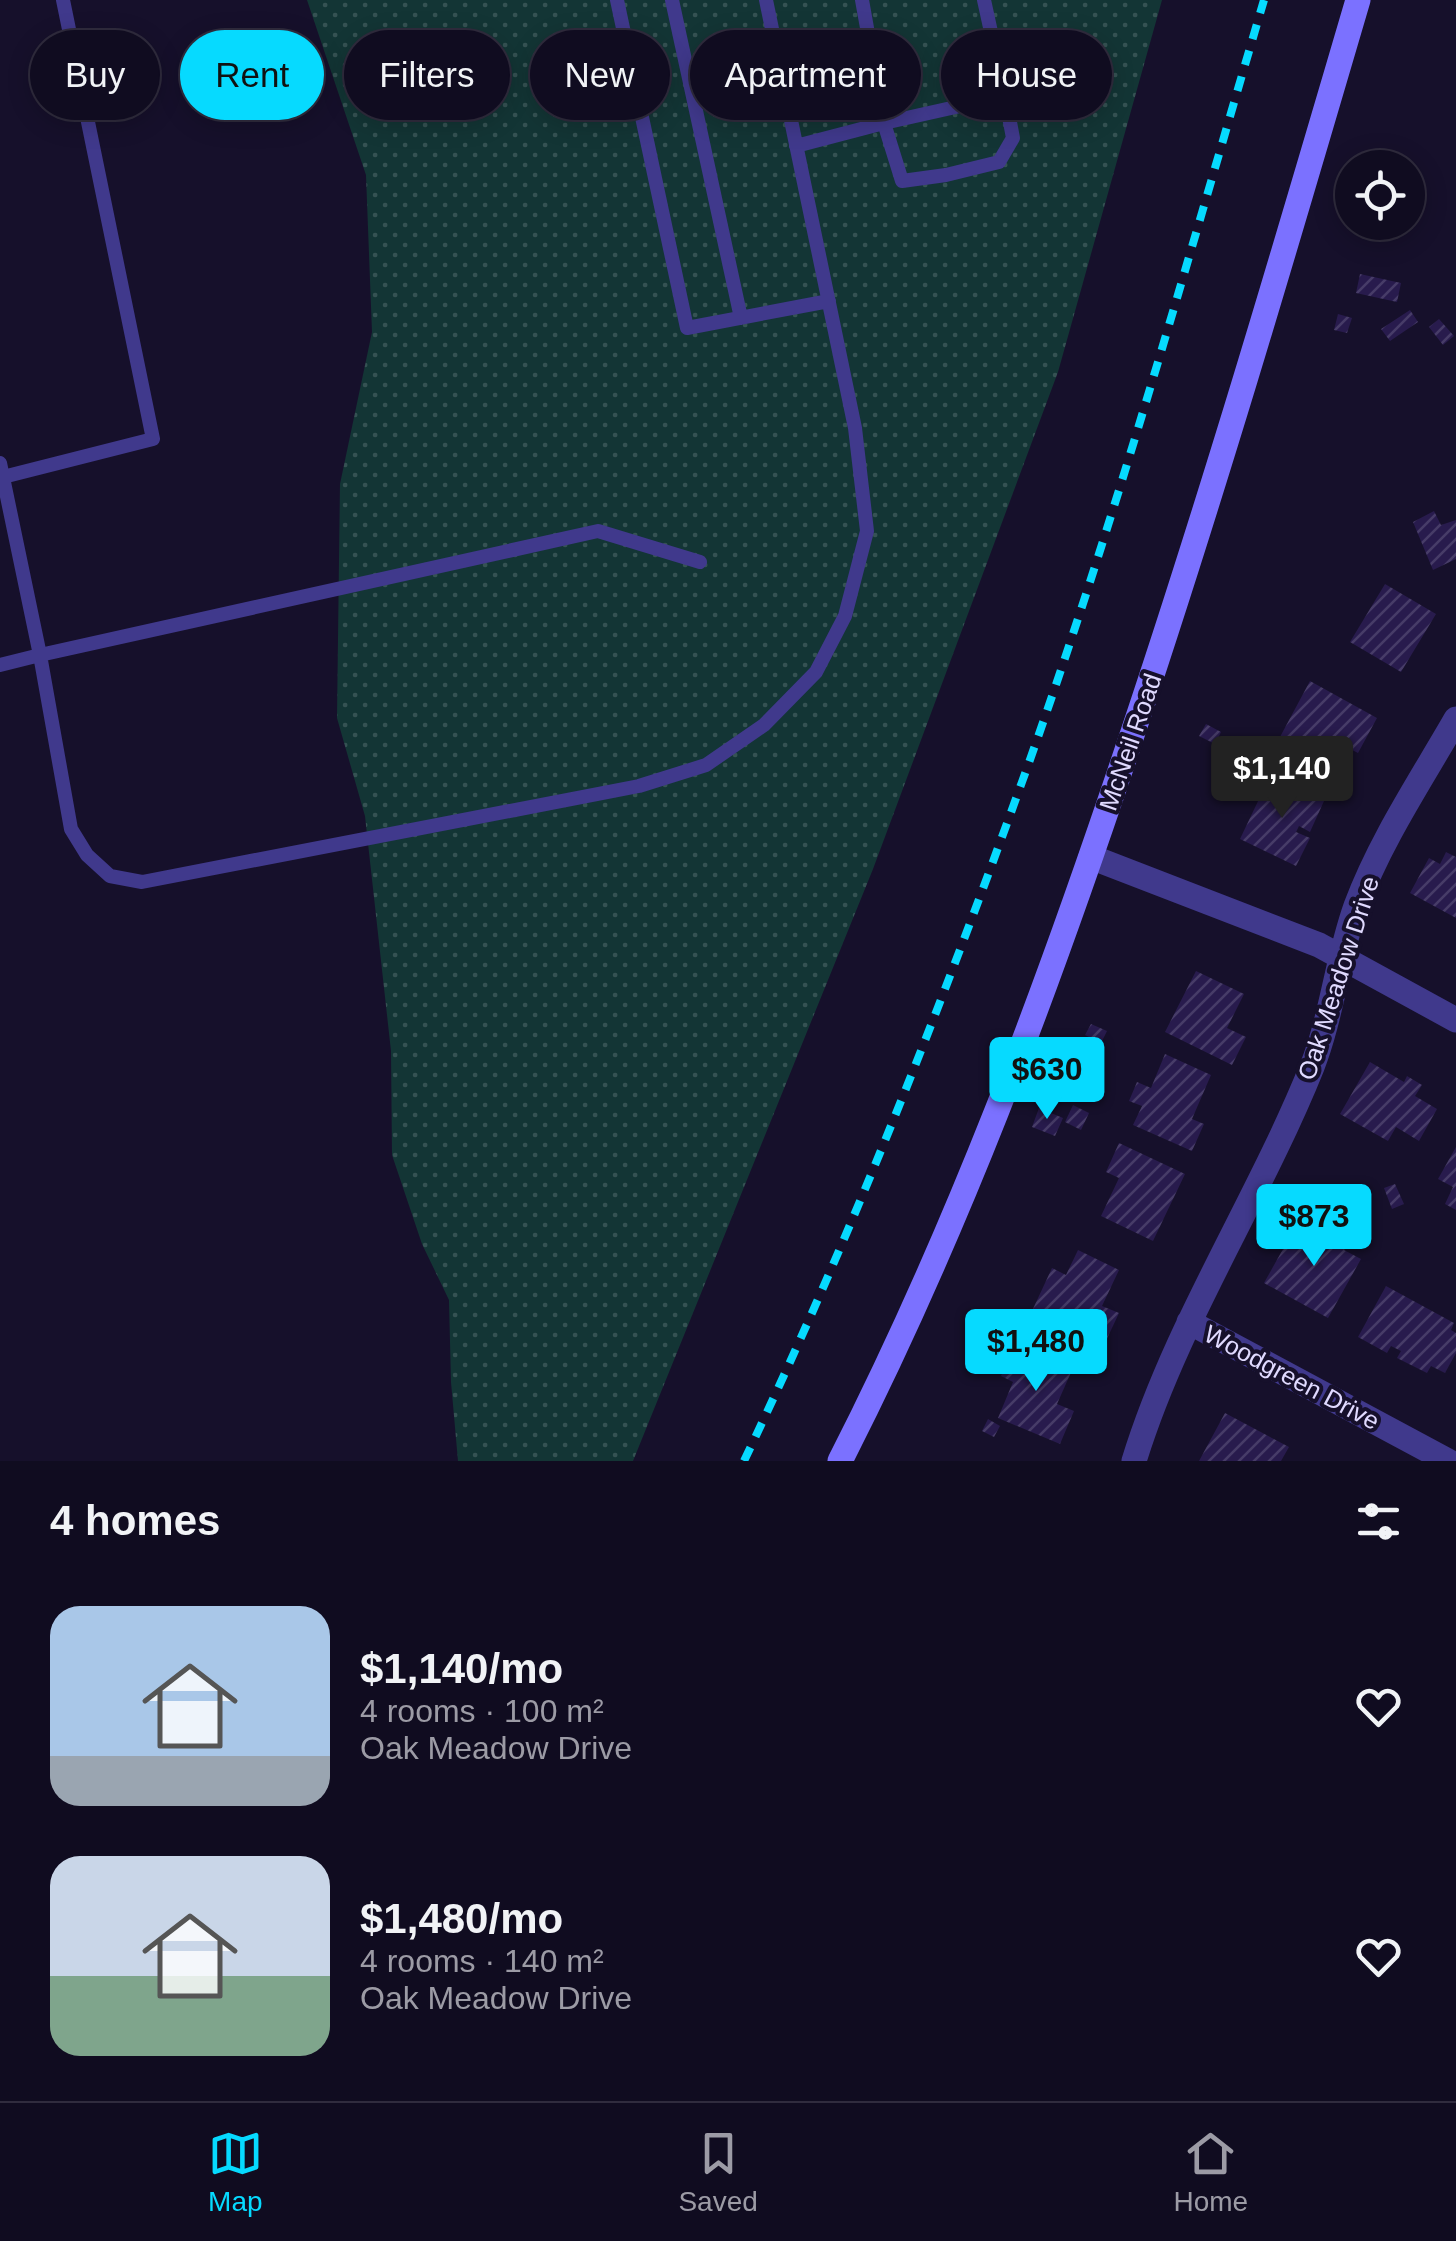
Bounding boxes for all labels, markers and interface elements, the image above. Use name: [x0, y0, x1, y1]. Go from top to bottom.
chip: Buy: [30, 30, 160, 120]
chip: Rent: [180, 30, 324, 120]
chip: Filters: [344, 30, 510, 120]
chip: New: [530, 30, 670, 120]
chip: Apartment: [690, 30, 921, 120]
chip: House: [941, 30, 1112, 120]
map controls: [1335, 150, 1425, 240]
button: locate: [1335, 150, 1425, 240]
street label: McNeil Road: [1093, 670, 1167, 814]
pin: $1,140: [1201, 736, 1363, 821]
text: $1,140: [1233, 750, 1331, 786]
street label: Oak Meadow Drive: [1292, 873, 1384, 1083]
pin: $630: [988, 1037, 1106, 1122]
text: $630: [1011, 1051, 1083, 1087]
pin: $873: [1255, 1184, 1373, 1269]
text: $873: [1278, 1198, 1350, 1234]
pin: $1,480: [955, 1309, 1117, 1394]
street label: Woodgreen Drive: [1200, 1319, 1384, 1435]
text: $1,480: [987, 1323, 1085, 1359]
icon: filters: [1351, 1494, 1406, 1549]
text: 4 homes: [50, 1497, 220, 1544]
text: $1,140/mo: [360, 1645, 563, 1692]
icon: home: [130, 1646, 250, 1766]
icon: heart: [1351, 1679, 1406, 1734]
text: 4 rooms · 100 m²: [360, 1693, 604, 1729]
text: Oak Meadow Drive: [360, 1730, 632, 1766]
text: $1,480/mo: [360, 1895, 563, 1942]
icon: home: [130, 1896, 250, 2016]
icon: heart: [1351, 1929, 1406, 1984]
text: 4 rooms · 140 m²: [360, 1943, 604, 1979]
text: Oak Meadow Drive: [360, 1980, 632, 2016]
tab: Map: [208, 2126, 263, 2218]
tab: Saved: [678, 2126, 758, 2218]
tab: Home: [1173, 2126, 1248, 2218]

